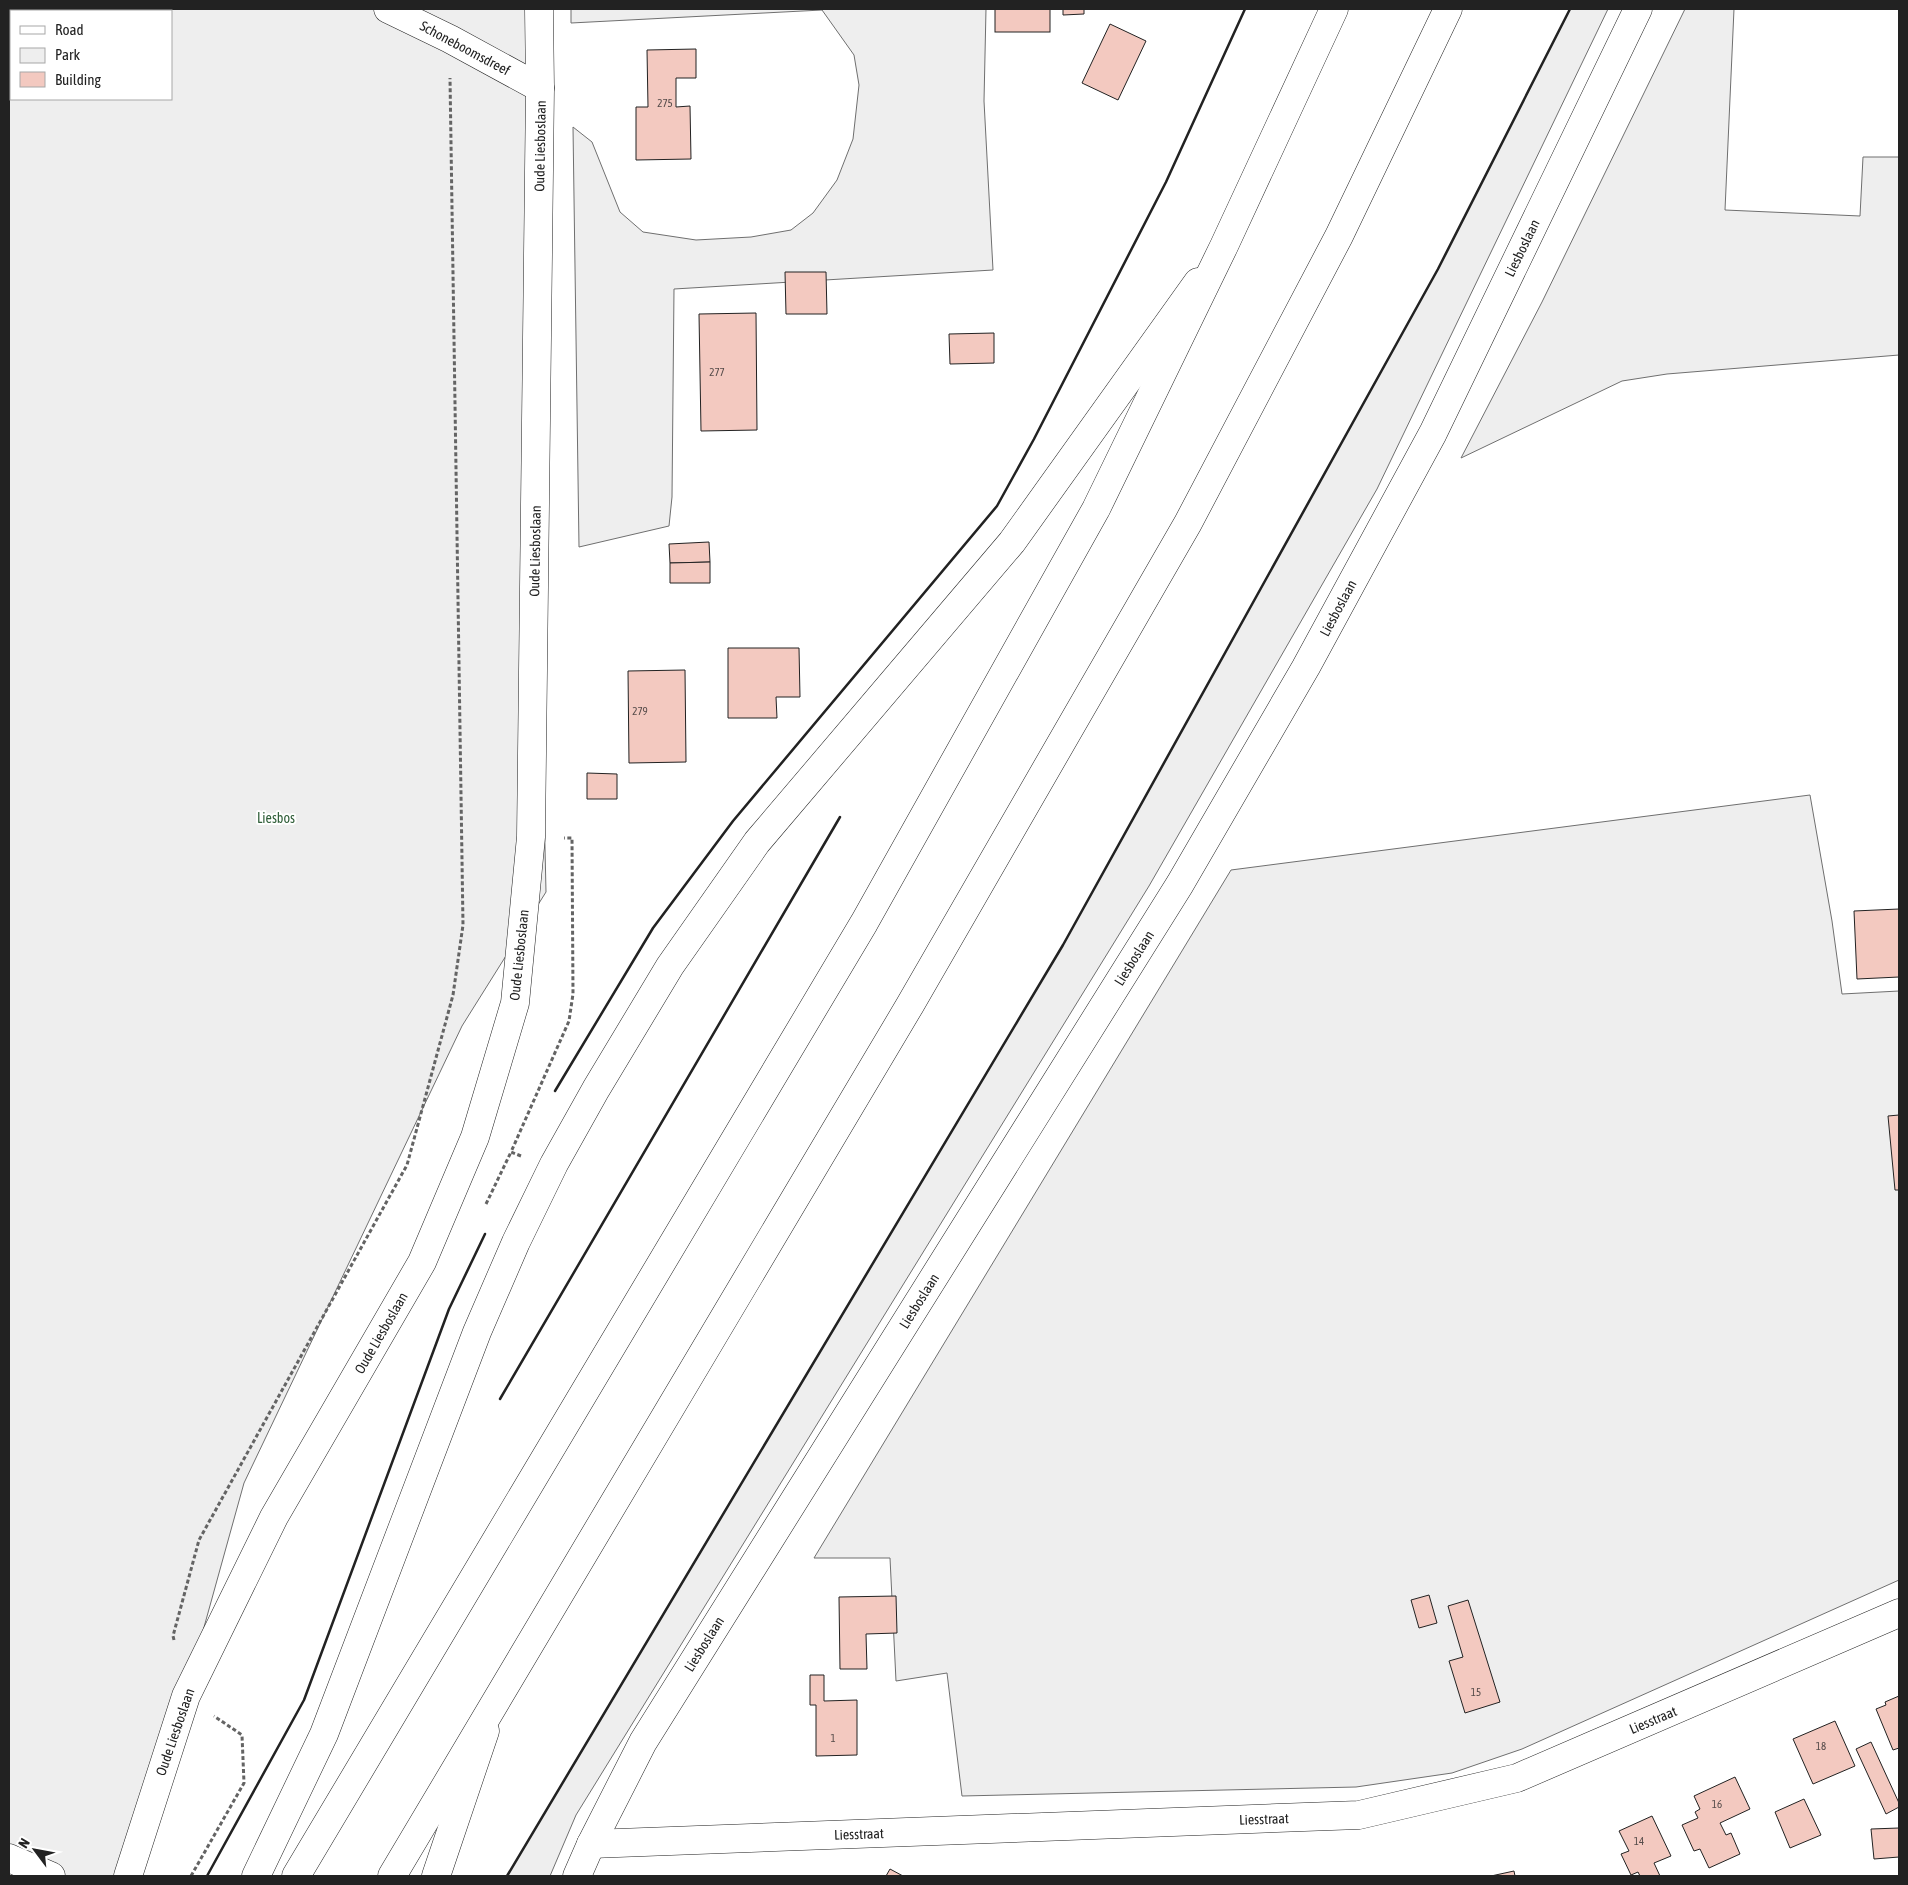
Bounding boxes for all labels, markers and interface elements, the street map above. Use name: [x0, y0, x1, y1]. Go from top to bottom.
legend: [10, 10, 172, 100]
street label: Schoneboomsdreef: [417, 18, 513, 79]
text: Road: [55, 21, 84, 38]
text: Park: [55, 46, 80, 63]
text: Building: [55, 71, 101, 88]
house number: 275: [657, 97, 673, 109]
street label: Oude Liesboslaan: [531, 100, 549, 192]
street label: Liesboslaan: [1501, 217, 1543, 279]
house number: 277: [709, 366, 725, 378]
street label: Oude Liesboslaan: [526, 505, 544, 597]
street label: Liesboslaan: [1316, 577, 1360, 639]
house number: 279: [632, 705, 648, 717]
park label: Liesbos: [257, 810, 295, 826]
street label: Oude Liesboslaan: [506, 909, 532, 1001]
street label: Liesboslaan: [1111, 928, 1157, 988]
street label: Liesboslaan: [896, 1271, 942, 1331]
street label: Oude Liesboslaan: [351, 1289, 411, 1377]
street label: Liesboslaan: [681, 1614, 727, 1674]
street label: Oude Liesboslaan: [153, 1686, 197, 1778]
house number: 15: [1471, 1686, 1481, 1698]
street label: Liesstraat: [1627, 1703, 1679, 1737]
house number: 1: [830, 1732, 836, 1744]
house number: 18: [1816, 1740, 1826, 1752]
house number: 16: [1712, 1798, 1722, 1810]
street label: Liesstraat: [1239, 1810, 1289, 1828]
north arrow: [10, 1825, 60, 1875]
street label: Liesstraat: [834, 1825, 884, 1843]
text: N: [15, 1835, 33, 1851]
house number: 14: [1634, 1835, 1644, 1847]

